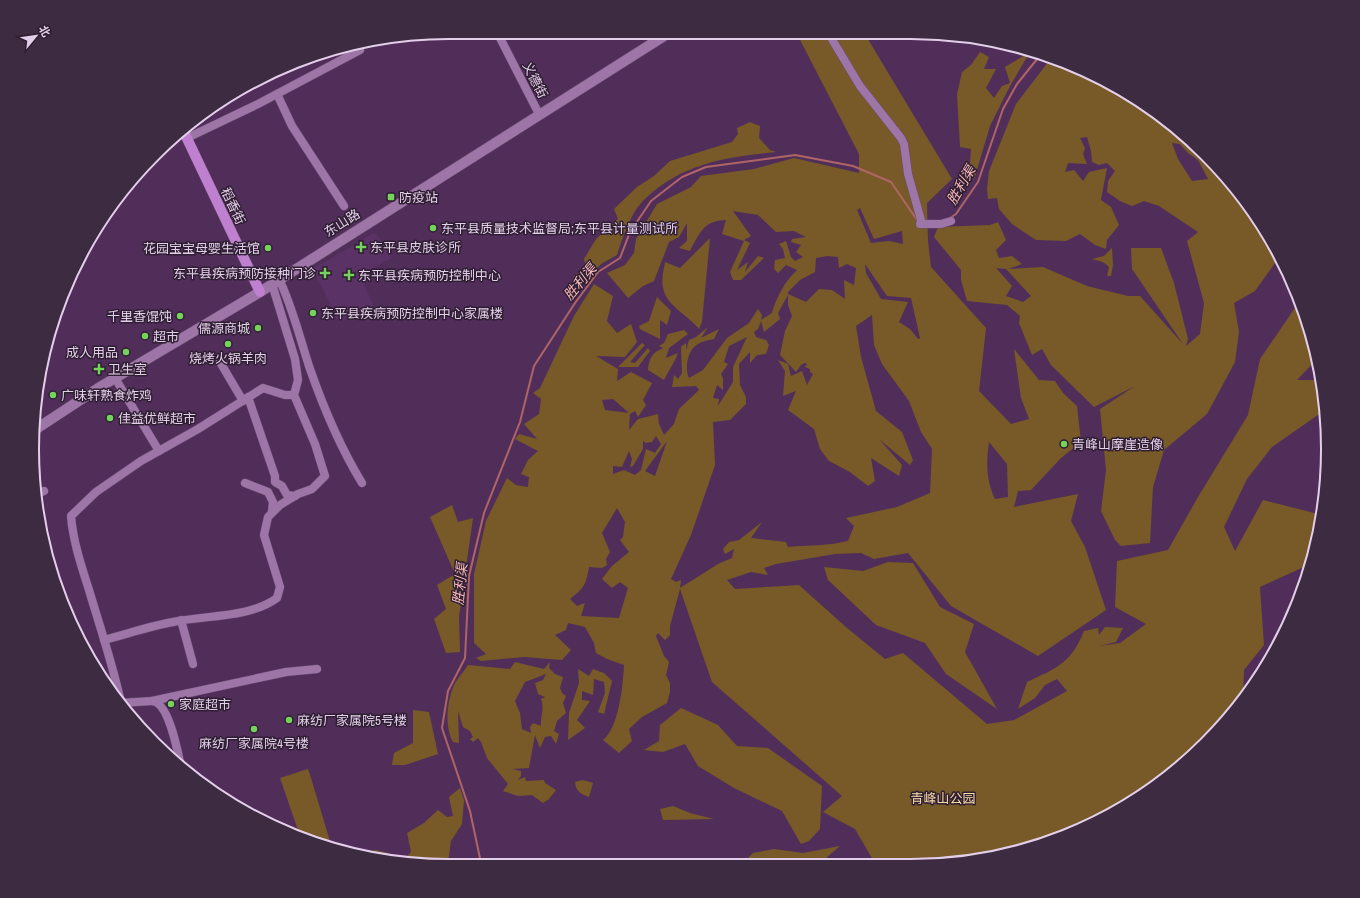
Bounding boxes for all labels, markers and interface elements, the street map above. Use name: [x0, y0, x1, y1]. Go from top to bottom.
north arrow: [16, 16, 56, 56]
text: 北: [36, 23, 54, 39]
street label: 义德街: [519, 59, 551, 101]
water label: 胜利渠: [943, 161, 980, 208]
street label: 稻香街: [217, 185, 249, 227]
place label: 防疫站: [399, 189, 438, 206]
marker: 防疫站: [386, 192, 396, 202]
street label: 东山路: [321, 205, 363, 241]
place label: 东平县质量技术监督局;东平县计量测试所: [441, 220, 678, 237]
marker: 东平县质量技术监督局;东平县计量测试所: [428, 223, 438, 233]
place label: 东平县皮肤诊所: [370, 239, 461, 256]
place label: 花园宝宝母婴生活馆: [143, 240, 260, 257]
marker: 东平县皮肤诊所: [355, 241, 367, 253]
marker: 花园宝宝母婴生活馆: [263, 243, 273, 253]
water label: 胜利渠: [560, 259, 602, 304]
place label: 东平县疾病预防接种门诊: [173, 265, 316, 282]
marker: 东平县疾病预防接种门诊: [319, 267, 331, 279]
place label: 东平县疾病预防控制中心: [358, 267, 501, 284]
marker: 东平县疾病预防控制中心: [343, 269, 355, 281]
place label: 东平县疾病预防控制中心家属楼: [321, 305, 503, 322]
place label: 千里香馄饨: [107, 308, 172, 325]
marker: 东平县疾病预防控制中心家属楼: [308, 308, 318, 318]
marker: 千里香馄饨: [175, 311, 185, 321]
place label: 儒源商城: [198, 320, 250, 337]
marker: 儒源商城: [253, 323, 263, 333]
place label: 超市: [153, 328, 179, 345]
marker: 超市: [140, 331, 150, 341]
marker: 烧烤火锅羊肉: [223, 339, 233, 349]
place label: 成人用品: [66, 344, 118, 361]
marker: 成人用品: [121, 347, 131, 357]
place label: 烧烤火锅羊肉: [189, 350, 267, 367]
place label: 卫生室: [108, 361, 147, 378]
marker: 卫生室: [93, 363, 105, 375]
place label: 广味轩熟食炸鸡: [61, 387, 152, 404]
marker: 广味轩熟食炸鸡: [48, 390, 58, 400]
place label: 佳益优鲜超市: [118, 410, 196, 427]
marker: 佳益优鲜超市: [105, 413, 115, 423]
place label: 青峰山摩崖造像: [1072, 436, 1163, 453]
marker: 青峰山摩崖造像: [1059, 439, 1069, 449]
water label: 胜利渠: [449, 560, 471, 606]
place label: 家庭超市: [179, 696, 231, 713]
marker: 家庭超市: [166, 699, 176, 709]
place label: 麻纺厂家属院5号楼: [297, 712, 407, 729]
marker: 麻纺厂家属院5号楼: [284, 715, 294, 725]
marker: 麻纺厂家属院4号楼: [249, 724, 259, 734]
place label: 麻纺厂家属院4号楼: [199, 735, 309, 752]
park label: 青峰山公园: [910, 790, 976, 807]

